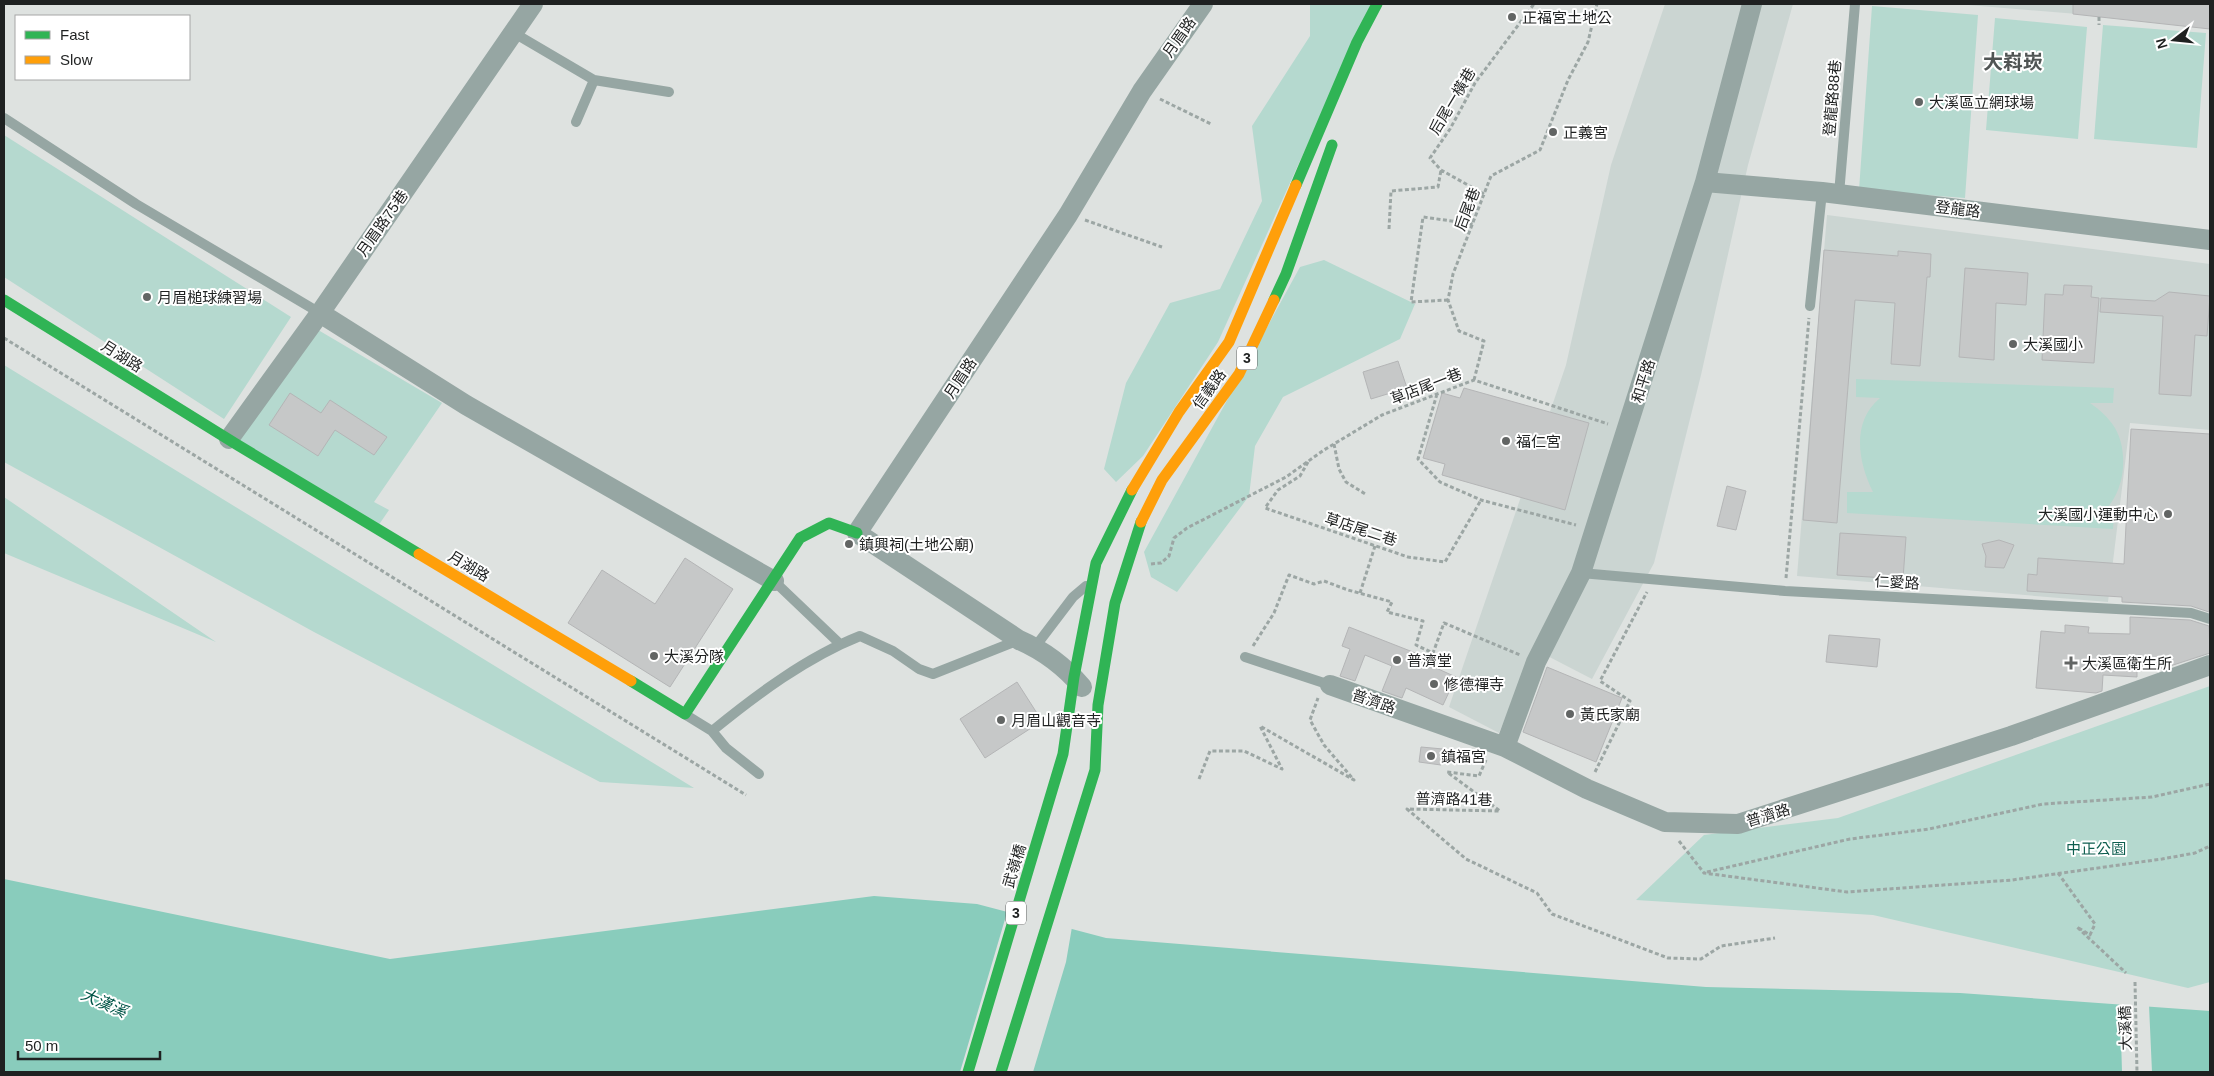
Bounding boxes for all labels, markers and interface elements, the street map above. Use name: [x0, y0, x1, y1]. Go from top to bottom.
place label: 正福宮土地公: [1522, 9, 1612, 26]
marker: 正福宮土地公: [1506, 11, 1518, 23]
street label: 月眉路: [1159, 14, 1199, 60]
legend: [15, 15, 190, 80]
north arrow: [2149, 15, 2199, 65]
text: Fast: [60, 26, 90, 43]
text: N: [2152, 37, 2171, 51]
text: Slow: [60, 51, 93, 68]
district label: 大嵙崁: [1983, 51, 2043, 73]
street label: 登龍路88巷: [1820, 59, 1844, 137]
street label: 后尾一橫巷: [1425, 64, 1479, 138]
place label: 大溪區立網球場: [1929, 94, 2034, 111]
marker: 大溪區立網球場: [1913, 96, 1925, 108]
place label: 正義宮: [1563, 124, 1608, 141]
marker: 正義宮: [1547, 126, 1559, 138]
street label: 后尾巷: [1451, 185, 1483, 233]
street label: 月眉路75巷: [353, 187, 411, 259]
street label: 登龍路: [1935, 198, 1981, 220]
place label: 月眉槌球練習場: [157, 289, 262, 306]
marker: 月眉槌球練習場: [141, 291, 153, 303]
place label: 大溪國小: [2023, 336, 2083, 353]
street label: 月湖路: [98, 337, 146, 375]
marker: 大溪國小: [2007, 338, 2019, 350]
road number: 3: [1237, 346, 1257, 369]
street label: 月眉路: [941, 354, 979, 402]
street label: 和平路: [1628, 357, 1658, 405]
street label: 草店尾一巷: [1388, 365, 1464, 407]
street label: 信義路: [1189, 366, 1229, 412]
place label: 福仁宮: [1516, 433, 1561, 450]
marker: 福仁宮: [1500, 435, 1512, 447]
place label: 大溪國小運動中心: [2038, 506, 2158, 523]
marker: 大溪國小運動中心: [2162, 508, 2174, 520]
street label: 草店尾二巷: [1323, 509, 1399, 549]
place label: 鎮興祠(土地公廟): [859, 536, 974, 553]
marker: 鎮興祠(土地公廟): [843, 538, 855, 550]
street label: 月湖路: [445, 547, 493, 585]
street label: 仁愛路: [1874, 572, 1920, 592]
place label: 大溪分隊: [664, 648, 724, 665]
marker: 大溪分隊: [648, 650, 660, 662]
place label: 普濟堂: [1407, 652, 1452, 669]
marker: 普濟堂: [1391, 654, 1403, 666]
place label: 大溪區衛生所: [2082, 655, 2172, 672]
marker: 大溪區衛生所: [2064, 656, 2078, 670]
place label: 修德禪寺: [1444, 676, 1504, 693]
marker: 修德禪寺: [1428, 678, 1440, 690]
street label: 普濟路: [1350, 686, 1398, 716]
place label: 黃氏家廟: [1580, 706, 1640, 723]
marker: 黃氏家廟: [1564, 708, 1576, 720]
place label: 月眉山觀音寺: [1011, 712, 1101, 729]
marker: 月眉山觀音寺: [995, 714, 1007, 726]
place label: 鎮福宮: [1441, 748, 1486, 765]
marker: 鎮福宮: [1425, 750, 1437, 762]
street label: 普濟路41巷: [1416, 790, 1492, 808]
street label: 普濟路: [1744, 800, 1792, 830]
park label: 中正公園: [2066, 840, 2126, 857]
street label: 武嶺橋: [999, 842, 1029, 890]
road number: 3: [1006, 901, 1026, 924]
water label: 大漢溪: [79, 985, 131, 1021]
street label: 大溪橋: [2116, 1005, 2134, 1051]
scale bar: [18, 1028, 160, 1060]
text: 50 m: [25, 1037, 58, 1054]

